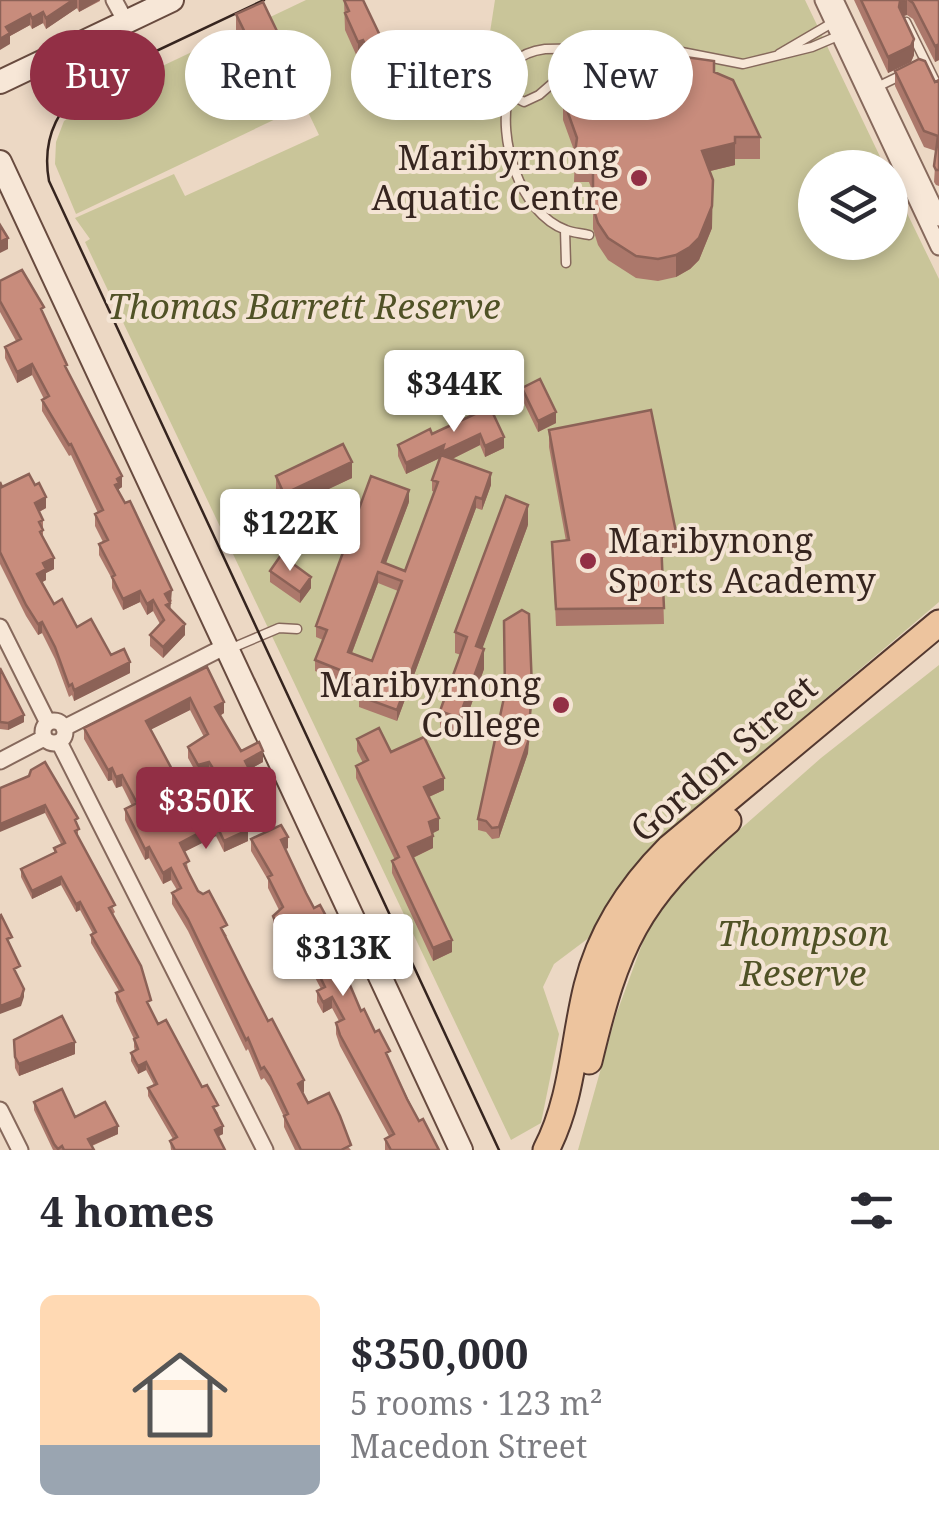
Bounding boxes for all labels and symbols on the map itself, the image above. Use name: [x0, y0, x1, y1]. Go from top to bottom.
place label: Maribyrnong Aquatic Centre: [371, 133, 619, 220]
marker: Maribyrnong Aquatic Centre: [628, 167, 650, 189]
park label: Thomas Barrett Reserve: [107, 282, 501, 329]
pin: $344K: [384, 350, 524, 435]
pin: $122K: [220, 489, 360, 574]
place label: Maribynong Sports Academy: [608, 516, 876, 603]
marker: Maribynong Sports Academy: [577, 550, 599, 572]
place label: Maribyrnong College: [320, 660, 541, 747]
street label: Gordon Street: [620, 664, 826, 852]
marker: Maribyrnong College: [550, 694, 572, 716]
pin: $350K: [136, 767, 276, 852]
park label: Thompson Reserve: [717, 909, 889, 996]
pin: $313K: [273, 914, 413, 999]

